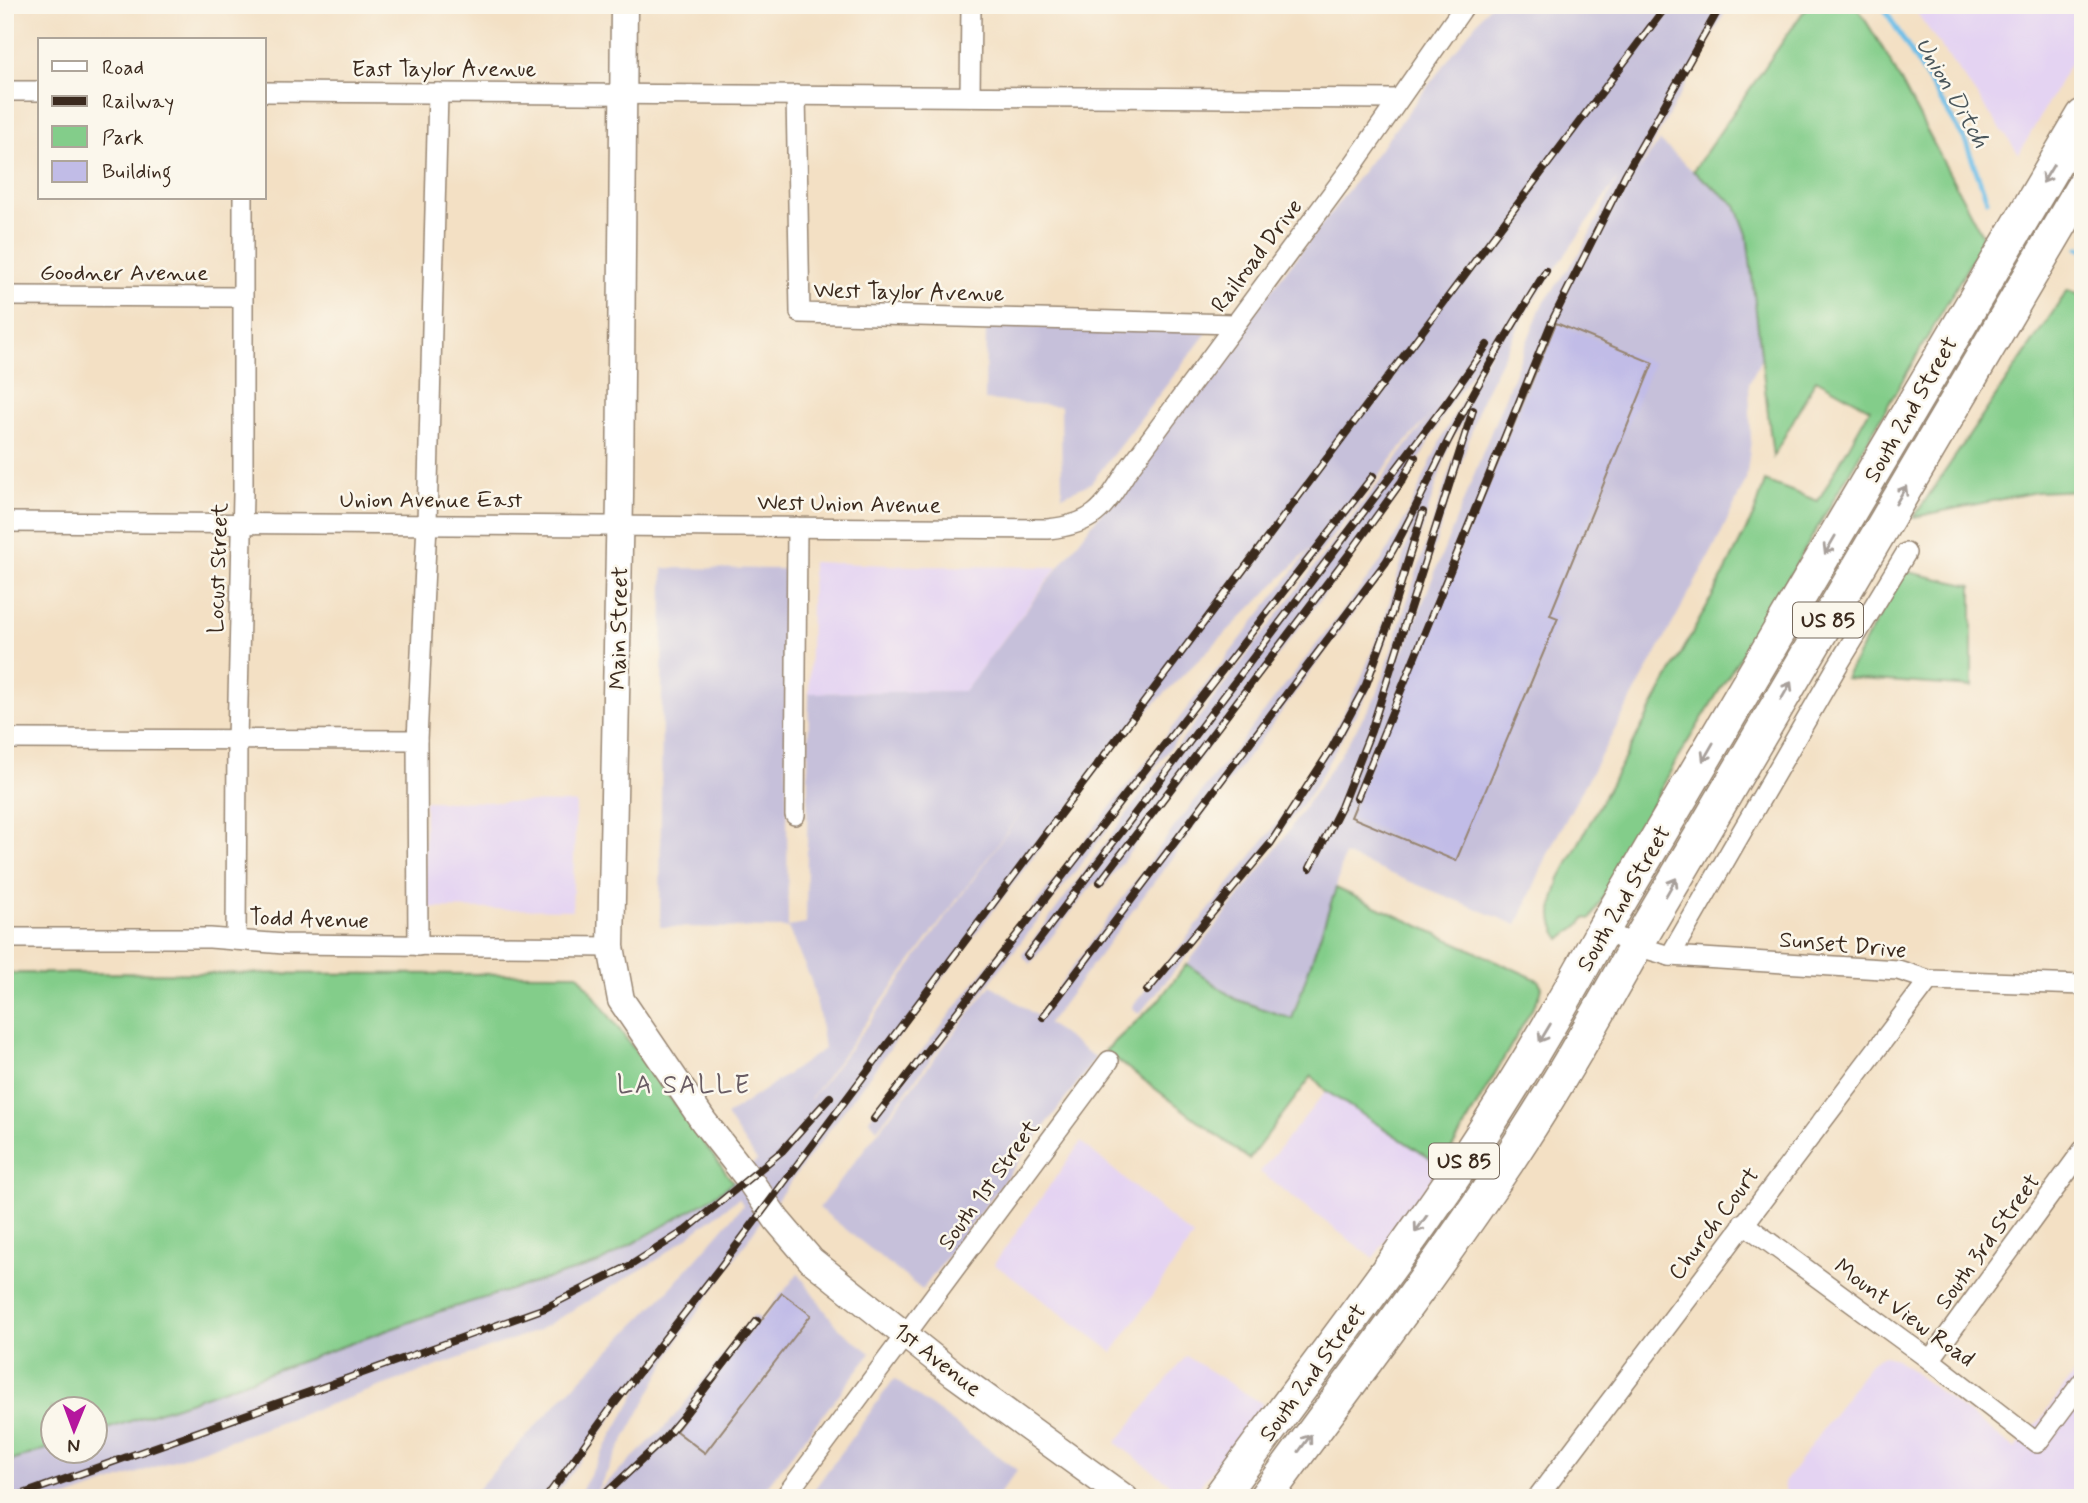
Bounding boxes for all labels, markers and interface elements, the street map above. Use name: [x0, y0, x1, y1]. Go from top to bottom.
water label: Union Ditch: [1908, 32, 1996, 154]
legend: [38, 38, 266, 200]
text: Road: [102, 54, 144, 82]
street label: East Taylor Avenue: [352, 55, 536, 85]
text: Railway: [102, 88, 174, 116]
text: Park: [102, 124, 144, 152]
text: Building: [102, 158, 172, 188]
one-way arrow: [2041, 164, 2055, 184]
street label: Railroad Drive: [1205, 193, 1310, 319]
street label: Goodner Avenue: [40, 259, 208, 289]
street label: West Taylor Avenue: [813, 276, 1005, 310]
street label: South 2nd Street: [1858, 331, 1966, 488]
street label: Union Avenue East: [340, 486, 522, 516]
one-way arrow: [1894, 486, 1908, 506]
street label: West Union Avenue: [757, 488, 941, 522]
street label: Locust Street: [202, 502, 236, 634]
one-way arrow: [1823, 534, 1837, 554]
street label: Main Street: [604, 566, 636, 690]
road number: US 85: [1793, 602, 1863, 638]
one-way arrow: [1779, 682, 1793, 702]
one-way arrow: [1701, 742, 1715, 762]
street label: South 2nd Street: [1571, 820, 1679, 977]
one-way arrow: [1664, 878, 1678, 898]
street label: Todd Avenue: [248, 903, 369, 937]
street label: Sunset Drive: [1778, 925, 1908, 966]
one-way arrow: [1538, 1023, 1552, 1043]
district label: LA SALLE: [617, 1069, 751, 1103]
street label: South 1st Street: [932, 1114, 1047, 1256]
road number: US 85: [1429, 1144, 1499, 1178]
street label: Church Court: [1662, 1161, 1767, 1287]
street label: South 3rd Street: [1929, 1168, 2048, 1316]
one-way arrow: [1414, 1214, 1428, 1233]
street label: Mount View Road: [1827, 1252, 1980, 1375]
street label: South 2nd Street: [1253, 1298, 1374, 1448]
street label: 1st Avenue: [886, 1317, 987, 1405]
north arrow: [38, 1394, 108, 1464]
text: N: [67, 1433, 80, 1458]
one-way arrow: [1298, 1434, 1312, 1453]

